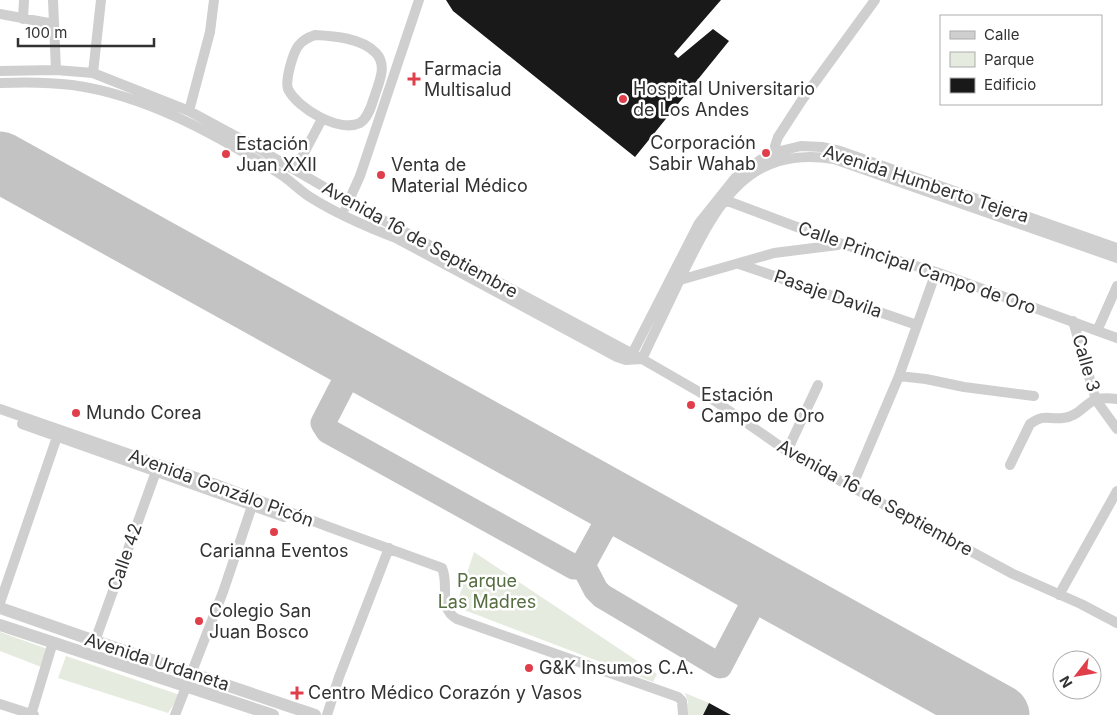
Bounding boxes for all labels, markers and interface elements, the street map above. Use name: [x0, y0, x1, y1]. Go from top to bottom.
scale bar: [18, 15, 154, 47]
legend: [940, 15, 1102, 105]
text: 100 m: [25, 23, 67, 42]
text: Calle: [984, 25, 1019, 44]
text: Parque: [984, 50, 1034, 69]
place label: Farmacia Multisalud: [424, 58, 511, 100]
marker: Farmacia Multisalud: [408, 73, 420, 85]
text: Edificio: [984, 75, 1036, 94]
place label: Hospital Universitario de Los Andes: [633, 78, 815, 120]
marker: Hospital Universitario de Los Andes: [617, 93, 629, 105]
place label: Corporación Sabir Wahab: [648, 132, 756, 174]
place label: Estación Juan XXII: [236, 133, 317, 175]
street label: Avenida Humberto Tejera: [821, 140, 1032, 227]
marker: Corporación Sabir Wahab: [760, 147, 772, 159]
marker: Estación Juan XXII: [220, 148, 232, 160]
place label: Venta de Material Médico: [391, 154, 528, 196]
marker: Venta de Material Médico: [375, 169, 387, 181]
street label: Avenida 16 de Septiembre: [319, 177, 522, 302]
street label: Calle Principal Campo de Oro: [796, 217, 1039, 318]
street label: Pasaje Davila: [771, 265, 885, 322]
street label: Calle 3: [1068, 332, 1105, 394]
place label: Estación Campo de Oro: [701, 384, 825, 426]
marker: Estación Campo de Oro: [685, 399, 697, 411]
place label: Mundo Corea: [86, 402, 202, 423]
marker: Mundo Corea: [70, 407, 82, 419]
street label: Avenida 16 de Septiembre: [774, 435, 977, 560]
street label: Avenida Gonzálo Picón: [126, 444, 317, 531]
street label: Calle 42: [103, 520, 146, 593]
marker: Carianna Eventos: [268, 526, 280, 538]
place label: Carianna Eventos: [200, 540, 348, 561]
park label: Parque Las Madres: [438, 570, 536, 612]
place label: Colegio San Juan Bosco: [209, 600, 311, 642]
marker: Colegio San Juan Bosco: [193, 615, 205, 627]
street label: Avenida Urdaneta: [82, 628, 232, 695]
north arrow: [1052, 650, 1102, 700]
place label: G&K Insumos C.A.: [539, 657, 694, 678]
marker: G&K Insumos C.A.: [523, 662, 535, 674]
text: N: [1055, 673, 1075, 691]
place label: Centro Médico Corazón y Vasos: [308, 682, 582, 703]
marker: Centro Médico Corazón y Vasos: [290, 686, 304, 700]

